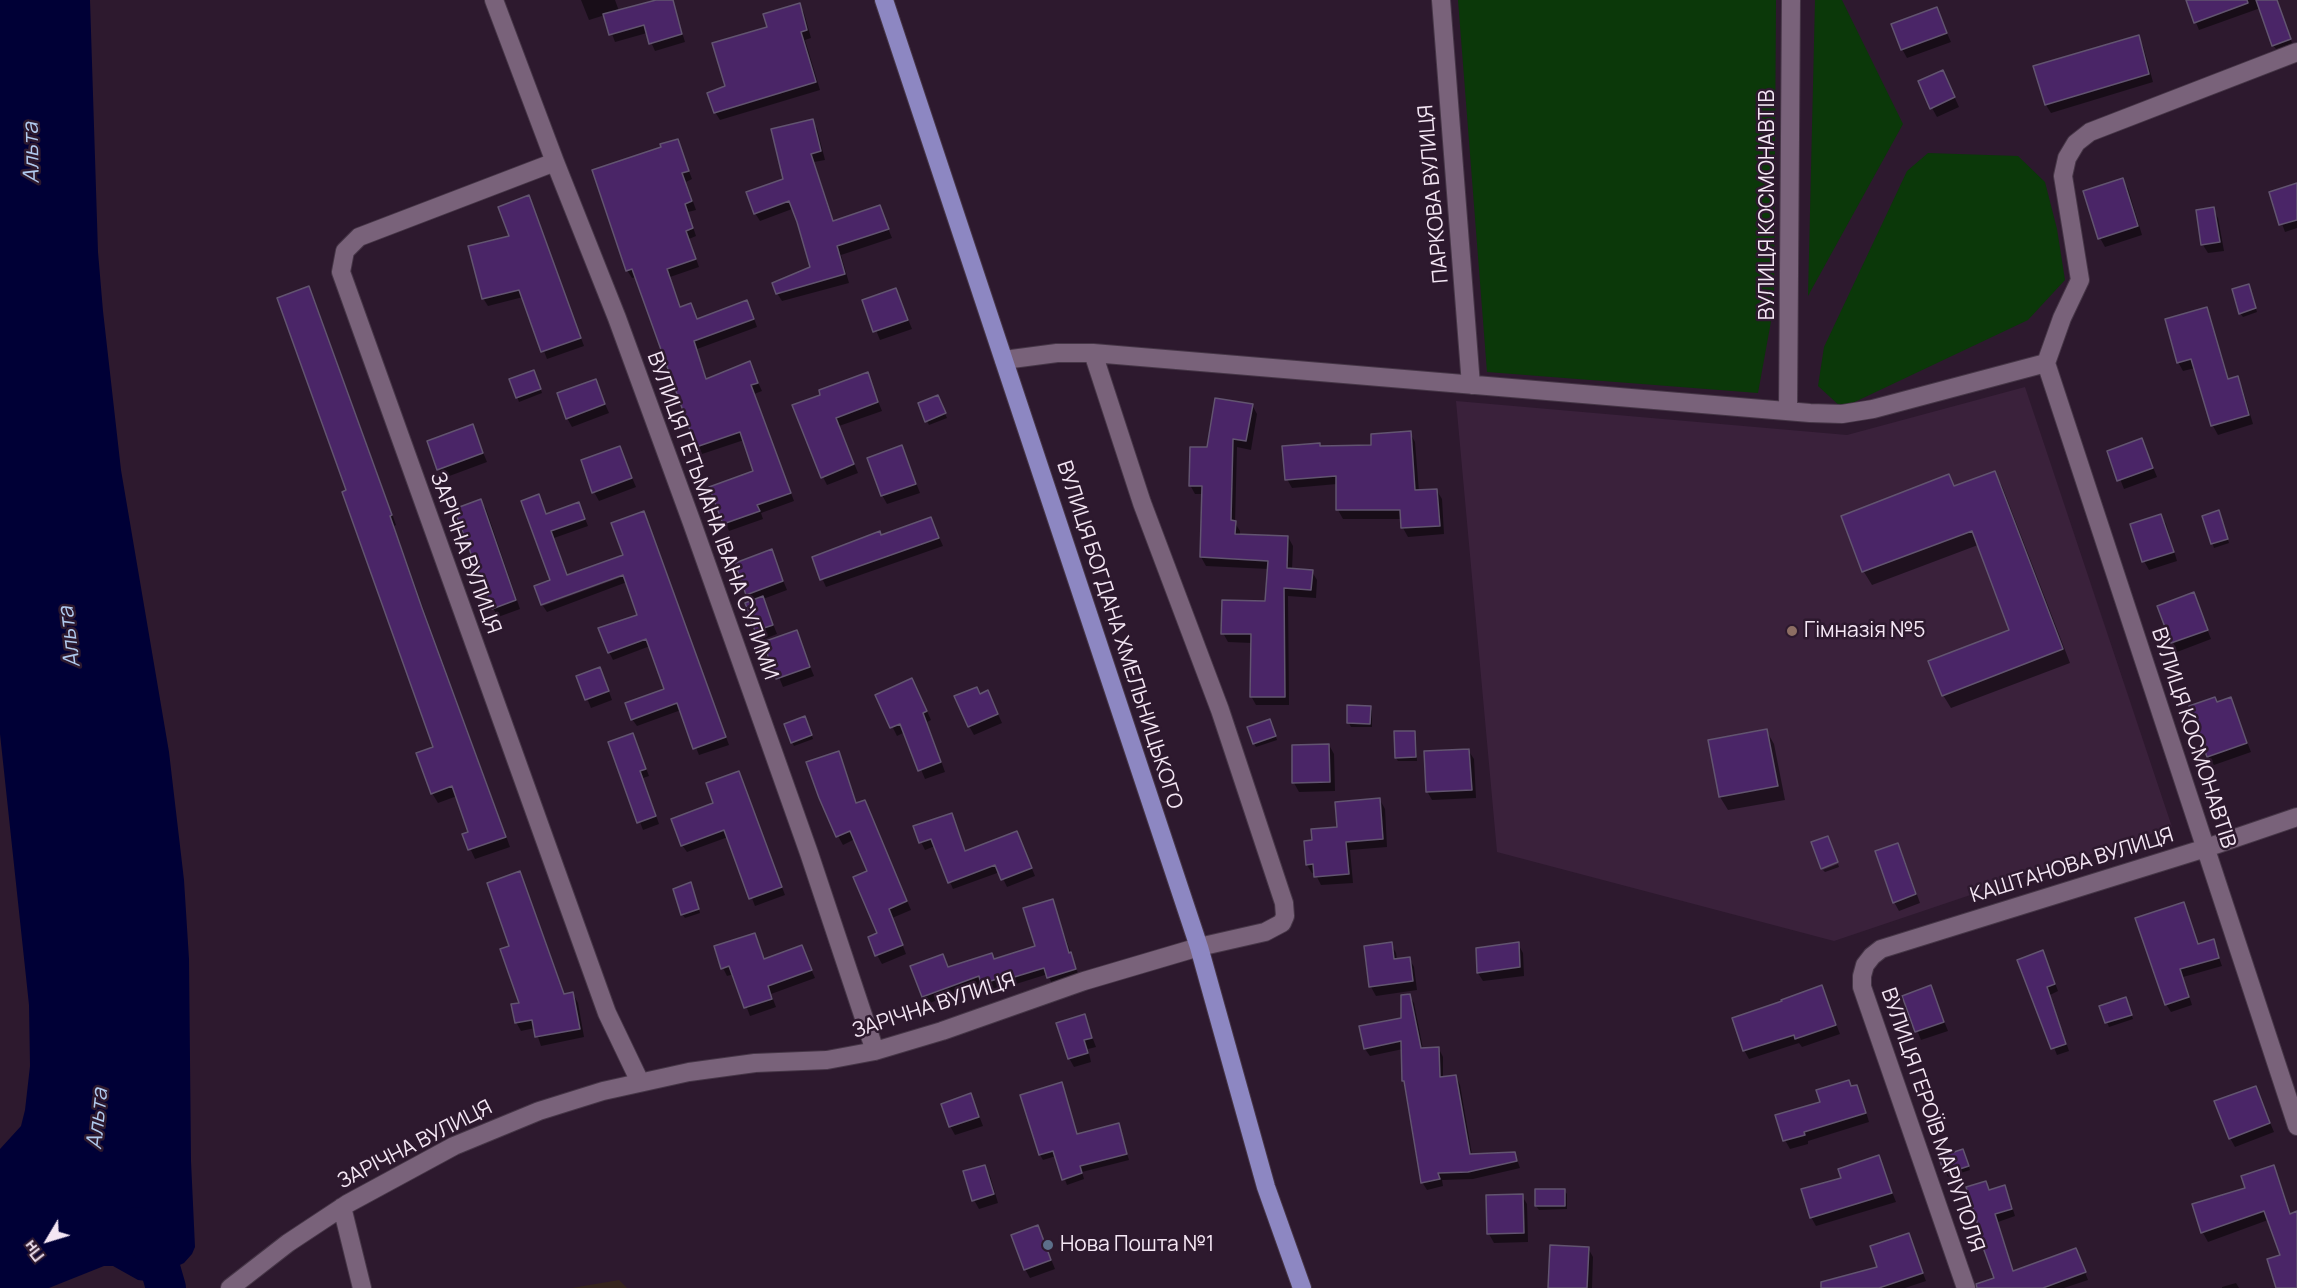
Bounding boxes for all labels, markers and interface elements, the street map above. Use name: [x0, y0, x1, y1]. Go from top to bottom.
street label: ВУЛИЦЯ КОСМОНАВТІВ: [1755, 90, 1781, 320]
street label: ПАРКОВА ВУЛИЦЯ: [1414, 104, 1454, 284]
water label: Альта: [18, 122, 46, 184]
street label: ВУЛИЦЯ ГЕТЬМАНА ІВАНА СУЛИМИ: [641, 349, 783, 683]
street label: ВУЛИЦЯ БОГДАНА ХМЕЛЬНИЦЬКОГО: [1051, 458, 1187, 812]
street label: ЗАРІЧНА ВУЛИЦЯ: [424, 469, 506, 637]
water label: Альта: [53, 605, 87, 669]
place label: Гімназія №5: [1804, 618, 1925, 644]
marker: Гімназія №5: [1785, 624, 1799, 638]
street label: ВУЛИЦЯ КОСМОНАВТІВ: [2145, 624, 2241, 852]
street label: КАШТАНОВА ВУЛИЦЯ: [1967, 823, 2177, 909]
street label: ЗАРІЧНА ВУЛИЦЯ: [849, 968, 1019, 1044]
street label: ВУЛИЦЯ ГЕРОЇВ МАРІУПОЛЯ: [1875, 985, 1989, 1255]
water label: Альта: [82, 1087, 114, 1151]
street label: ЗАРІЧНА ВУЛИЦЯ: [334, 1095, 496, 1195]
north arrow: [18, 1210, 78, 1270]
place label: Нова Пошта №1: [1060, 1232, 1214, 1258]
text: Пн: [19, 1236, 49, 1266]
marker: Нова Пошта №1: [1041, 1238, 1055, 1252]

